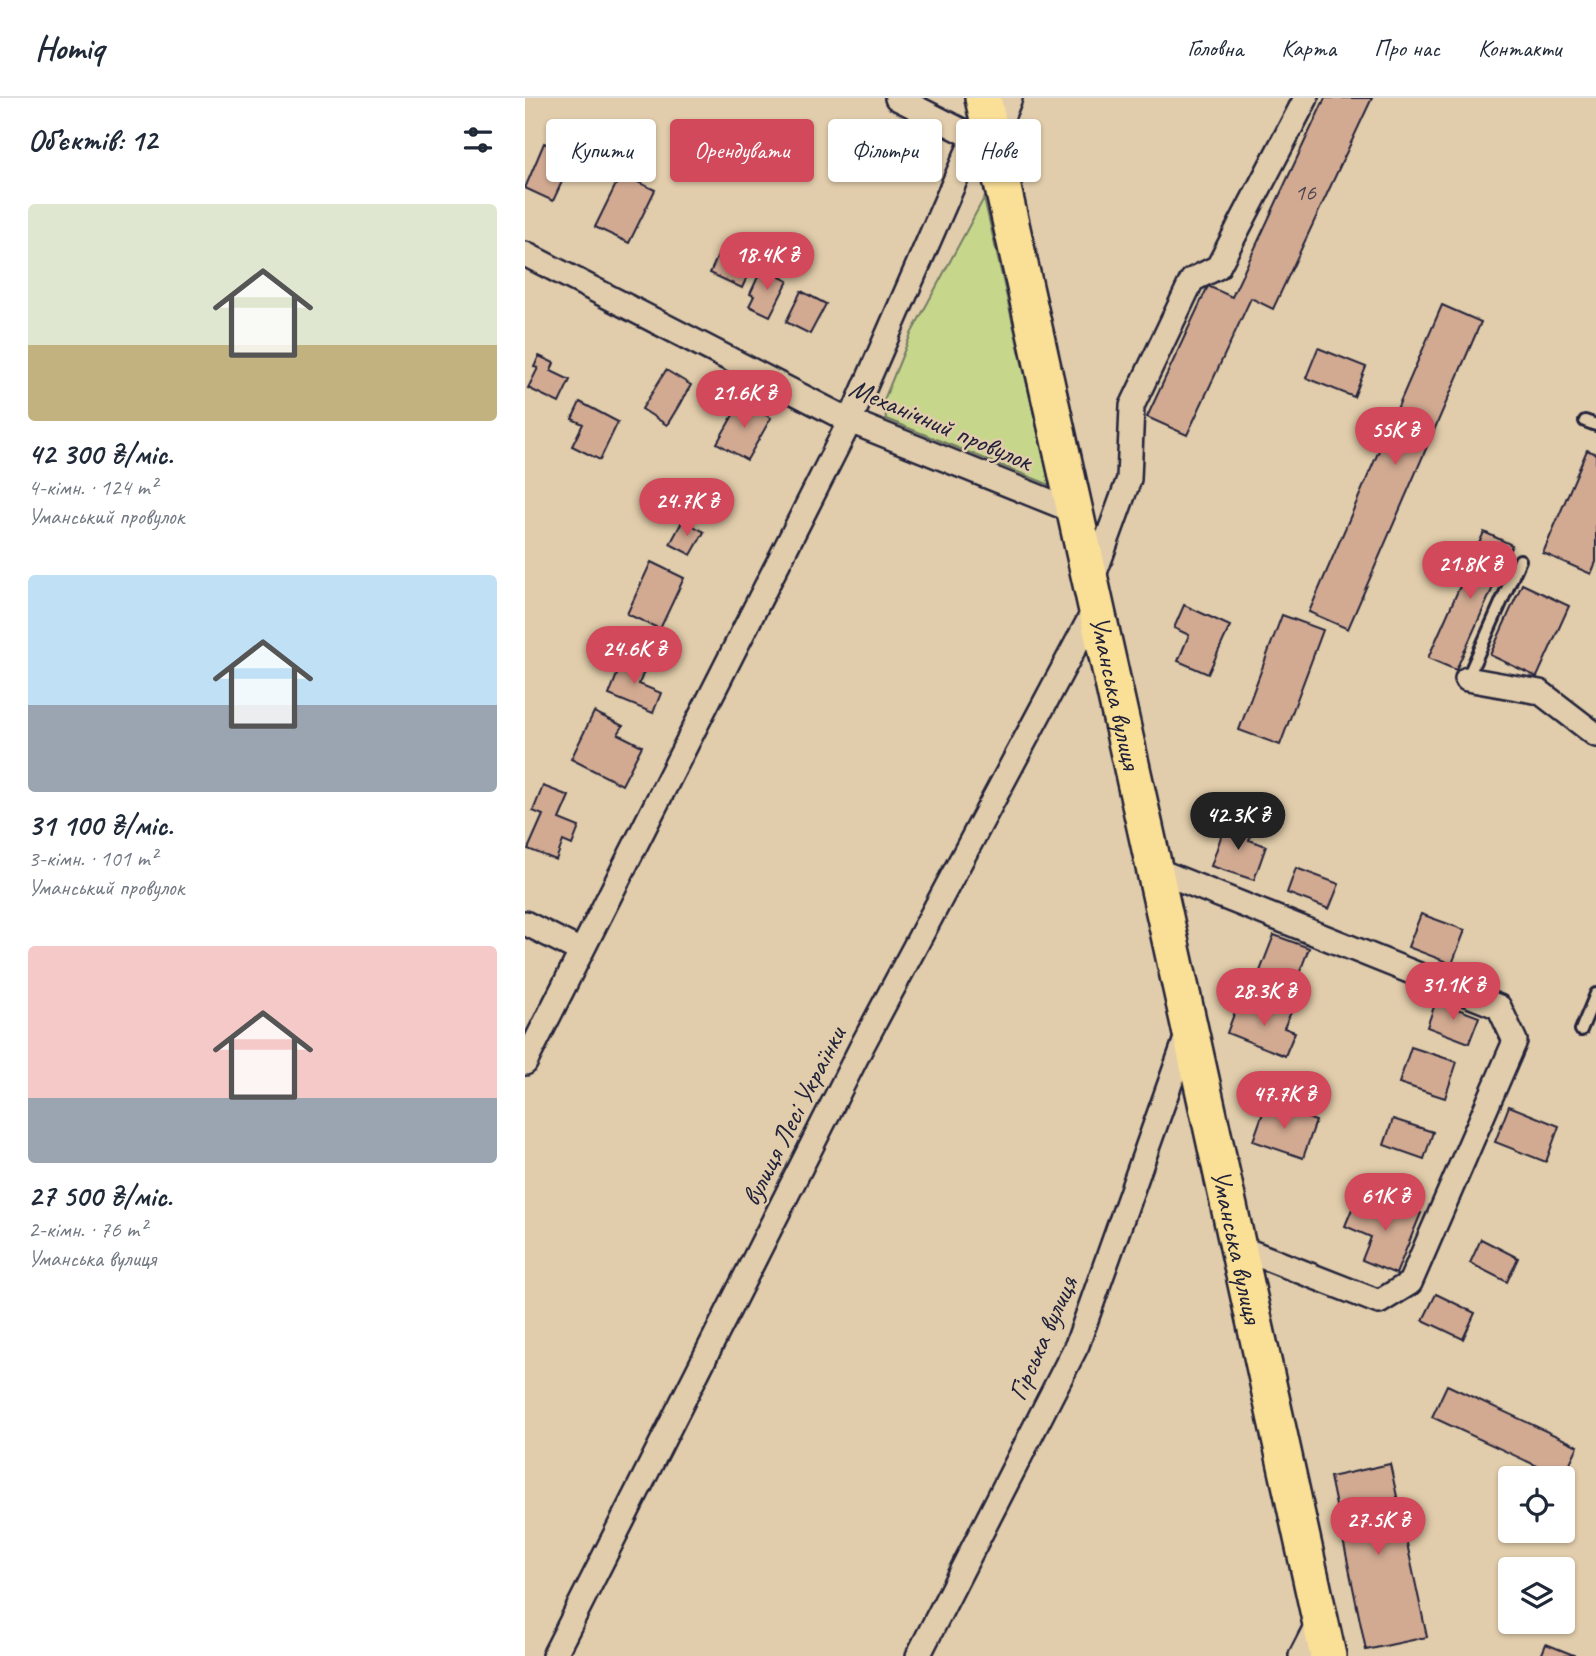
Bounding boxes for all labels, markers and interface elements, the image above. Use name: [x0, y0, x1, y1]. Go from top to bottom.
text: Homiq: [35, 27, 104, 69]
text: Головна: [1187, 33, 1243, 63]
text: Карта: [1281, 33, 1336, 63]
text: Про нас: [1374, 33, 1440, 63]
text: Контакти: [1478, 33, 1561, 63]
chip: Купити: [546, 119, 656, 182]
chip: Орендувати: [670, 119, 814, 182]
chip: Фільтри: [828, 119, 942, 182]
chip: Нове: [956, 119, 1041, 182]
text: Об’єктів: 12: [28, 121, 157, 159]
icon: filters: [459, 121, 497, 159]
house number: 16: [1294, 177, 1317, 207]
pin: 18.4K ₴: [702, 232, 832, 292]
text: 18.4K ₴: [735, 240, 799, 269]
icon: home: [200, 250, 326, 376]
pin: 21.6K ₴: [679, 370, 809, 430]
street label: Механічний провулок: [844, 370, 1040, 479]
text: 21.6K ₴: [712, 378, 776, 407]
pin: 55K ₴: [1346, 408, 1444, 467]
text: 55K ₴: [1371, 415, 1419, 444]
text: 42 300 ₴/міс.: [28, 435, 173, 473]
text: 4-кімн. · 124 m²: [28, 473, 157, 502]
pin: 24.7K ₴: [622, 478, 752, 538]
text: 24.7K ₴: [655, 486, 719, 515]
text: Уманський провулок: [28, 502, 184, 531]
pin: 21.8K ₴: [1405, 542, 1535, 601]
text: 21.8K ₴: [1438, 549, 1502, 578]
street label: Уманська вулиця: [1082, 612, 1150, 774]
icon: home: [200, 621, 326, 747]
pin: 24.6K ₴: [569, 626, 699, 686]
text: 24.6K ₴: [602, 634, 666, 663]
pin: 42.3K ₴: [1173, 792, 1303, 852]
text: 42.3K ₴: [1206, 800, 1270, 829]
text: 31 100 ₴/міс.: [28, 806, 173, 844]
text: 3-кімн. · 101 m²: [28, 844, 157, 873]
text: Уманський провулок: [28, 873, 184, 902]
pin: 31.1K ₴: [1388, 962, 1518, 1022]
pin: 28.3K ₴: [1199, 968, 1329, 1028]
text: 31.1K ₴: [1421, 970, 1485, 999]
text: 28.3K ₴: [1232, 976, 1296, 1005]
icon: home: [200, 992, 326, 1118]
street label: вулиця Лесі Українки: [733, 1019, 854, 1211]
pin: 47.7K ₴: [1219, 1072, 1349, 1131]
text: 47.7K ₴: [1252, 1079, 1316, 1108]
street label: Уманська вулиця: [1204, 1166, 1272, 1328]
pin: 61K ₴: [1336, 1174, 1434, 1233]
text: 27 500 ₴/міс.: [28, 1177, 172, 1215]
text: 61K ₴: [1361, 1181, 1410, 1210]
text: 2-кімн. · 76 m²: [28, 1215, 146, 1244]
text: Уманська вулиця: [28, 1244, 156, 1273]
street label: Гірська вулиця: [999, 1270, 1085, 1405]
map controls: [1498, 1466, 1575, 1634]
button: locate: [1498, 1466, 1575, 1543]
pin: 27.5K ₴: [1313, 1498, 1443, 1557]
text: 27.5K ₴: [1347, 1505, 1409, 1534]
button: layers: [1498, 1557, 1575, 1634]

